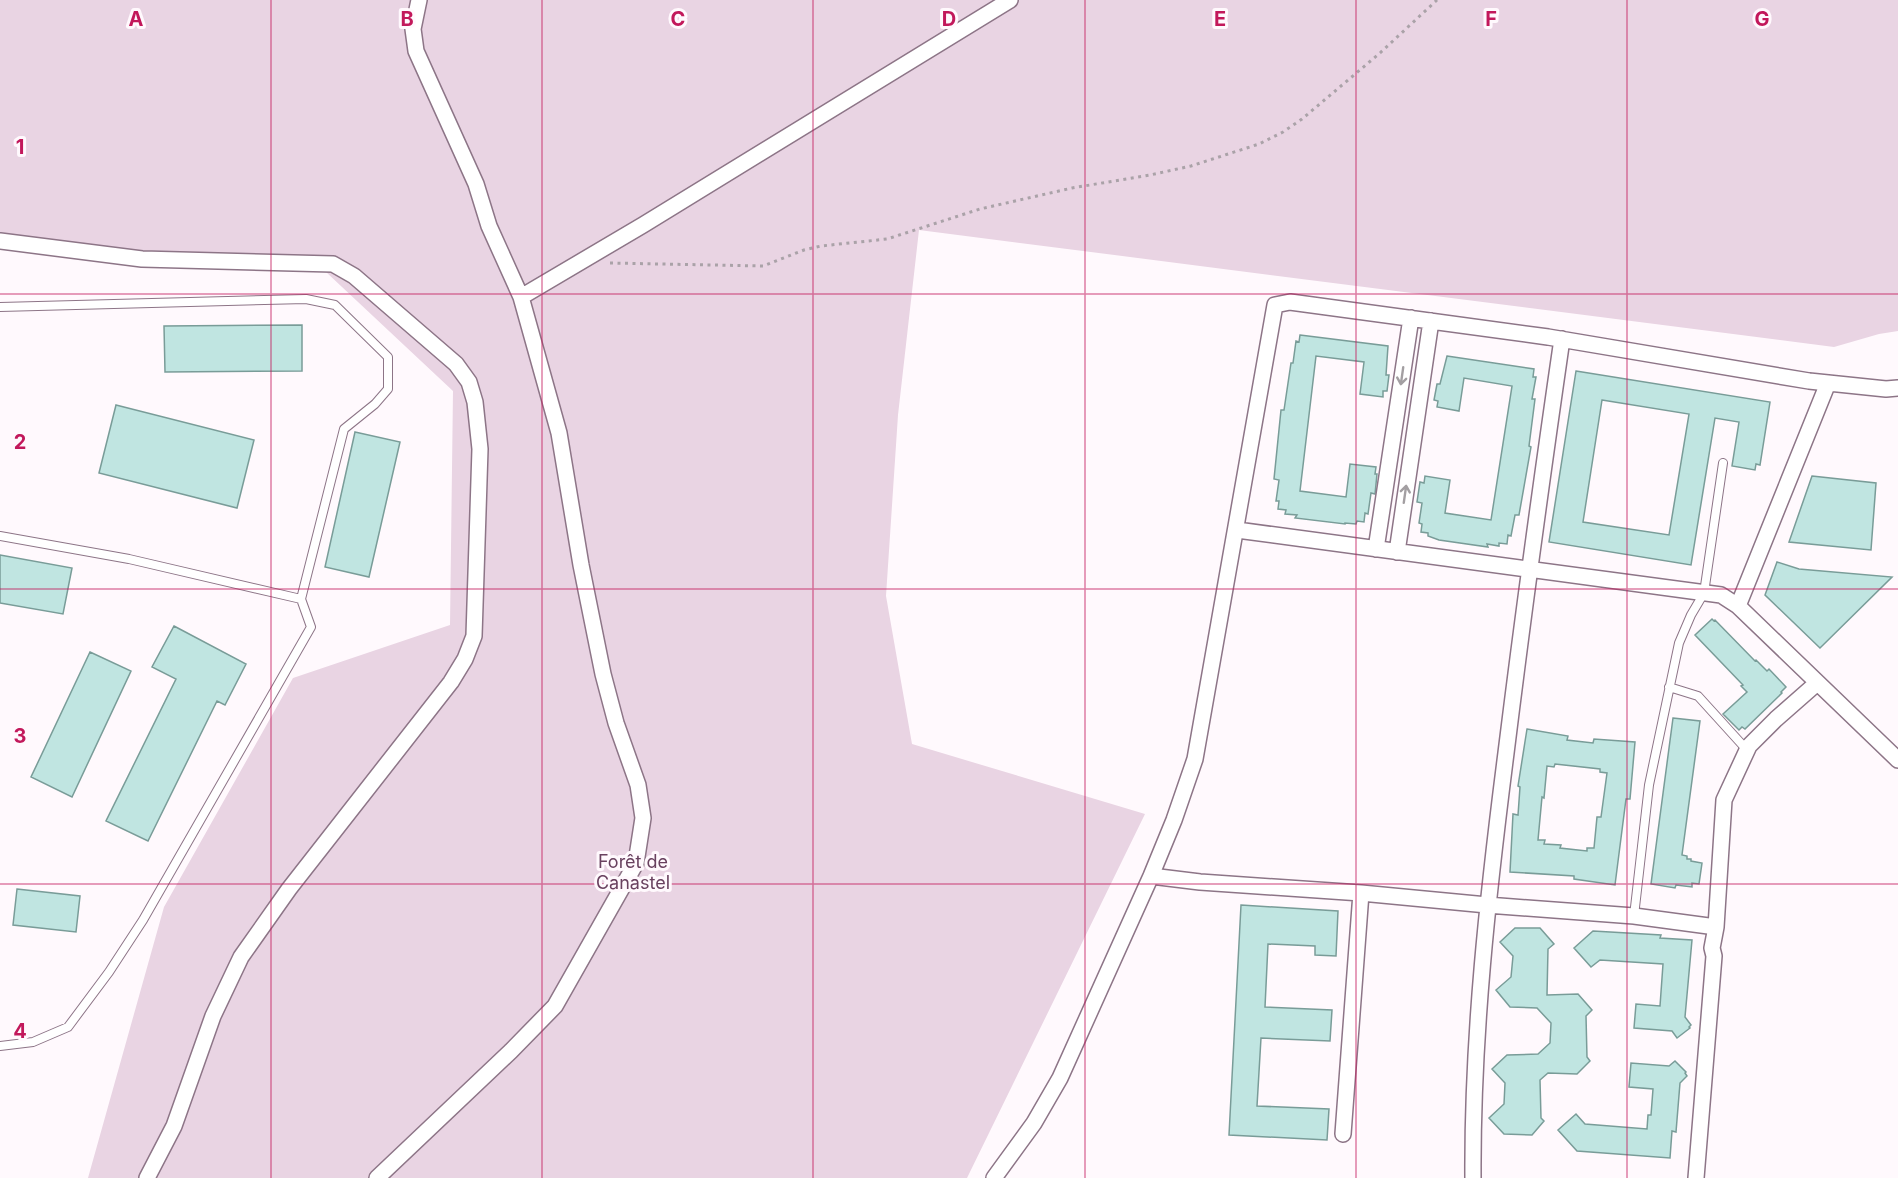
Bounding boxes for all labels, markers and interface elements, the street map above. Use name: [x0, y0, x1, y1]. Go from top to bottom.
text: A: [129, 7, 144, 31]
text: B: [400, 7, 414, 31]
text: C: [671, 7, 685, 31]
text: D: [942, 7, 956, 31]
text: E: [1214, 7, 1226, 31]
text: F: [1485, 7, 1497, 31]
text: G: [1754, 7, 1770, 31]
text: 1: [16, 135, 24, 159]
one-way arrow: [1397, 365, 1408, 385]
text: 2: [14, 430, 26, 454]
one-way arrow: [1400, 485, 1411, 504]
text: 3: [14, 724, 26, 748]
park label: Forêt de Canastel: [596, 851, 670, 893]
text: 4: [13, 1019, 27, 1043]

